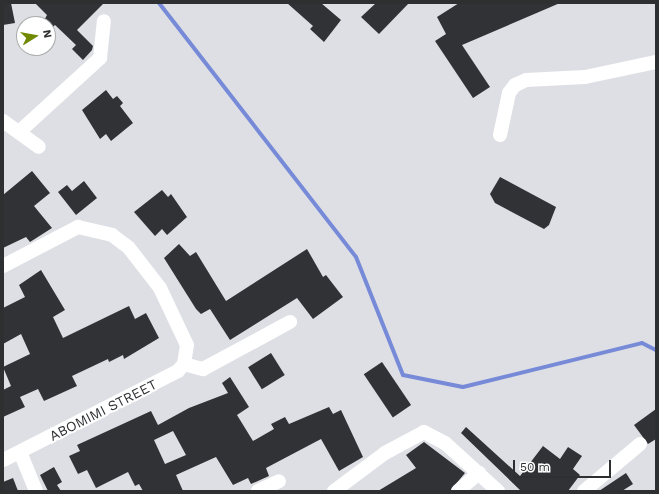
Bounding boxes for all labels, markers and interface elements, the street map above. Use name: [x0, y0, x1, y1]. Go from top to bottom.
north arrow: [16, 16, 56, 56]
text: N: [40, 29, 54, 39]
street label: ABOMIMI STREET: [46, 376, 160, 444]
scale bar: [515, 452, 613, 478]
text: 50 m: [520, 460, 550, 474]

